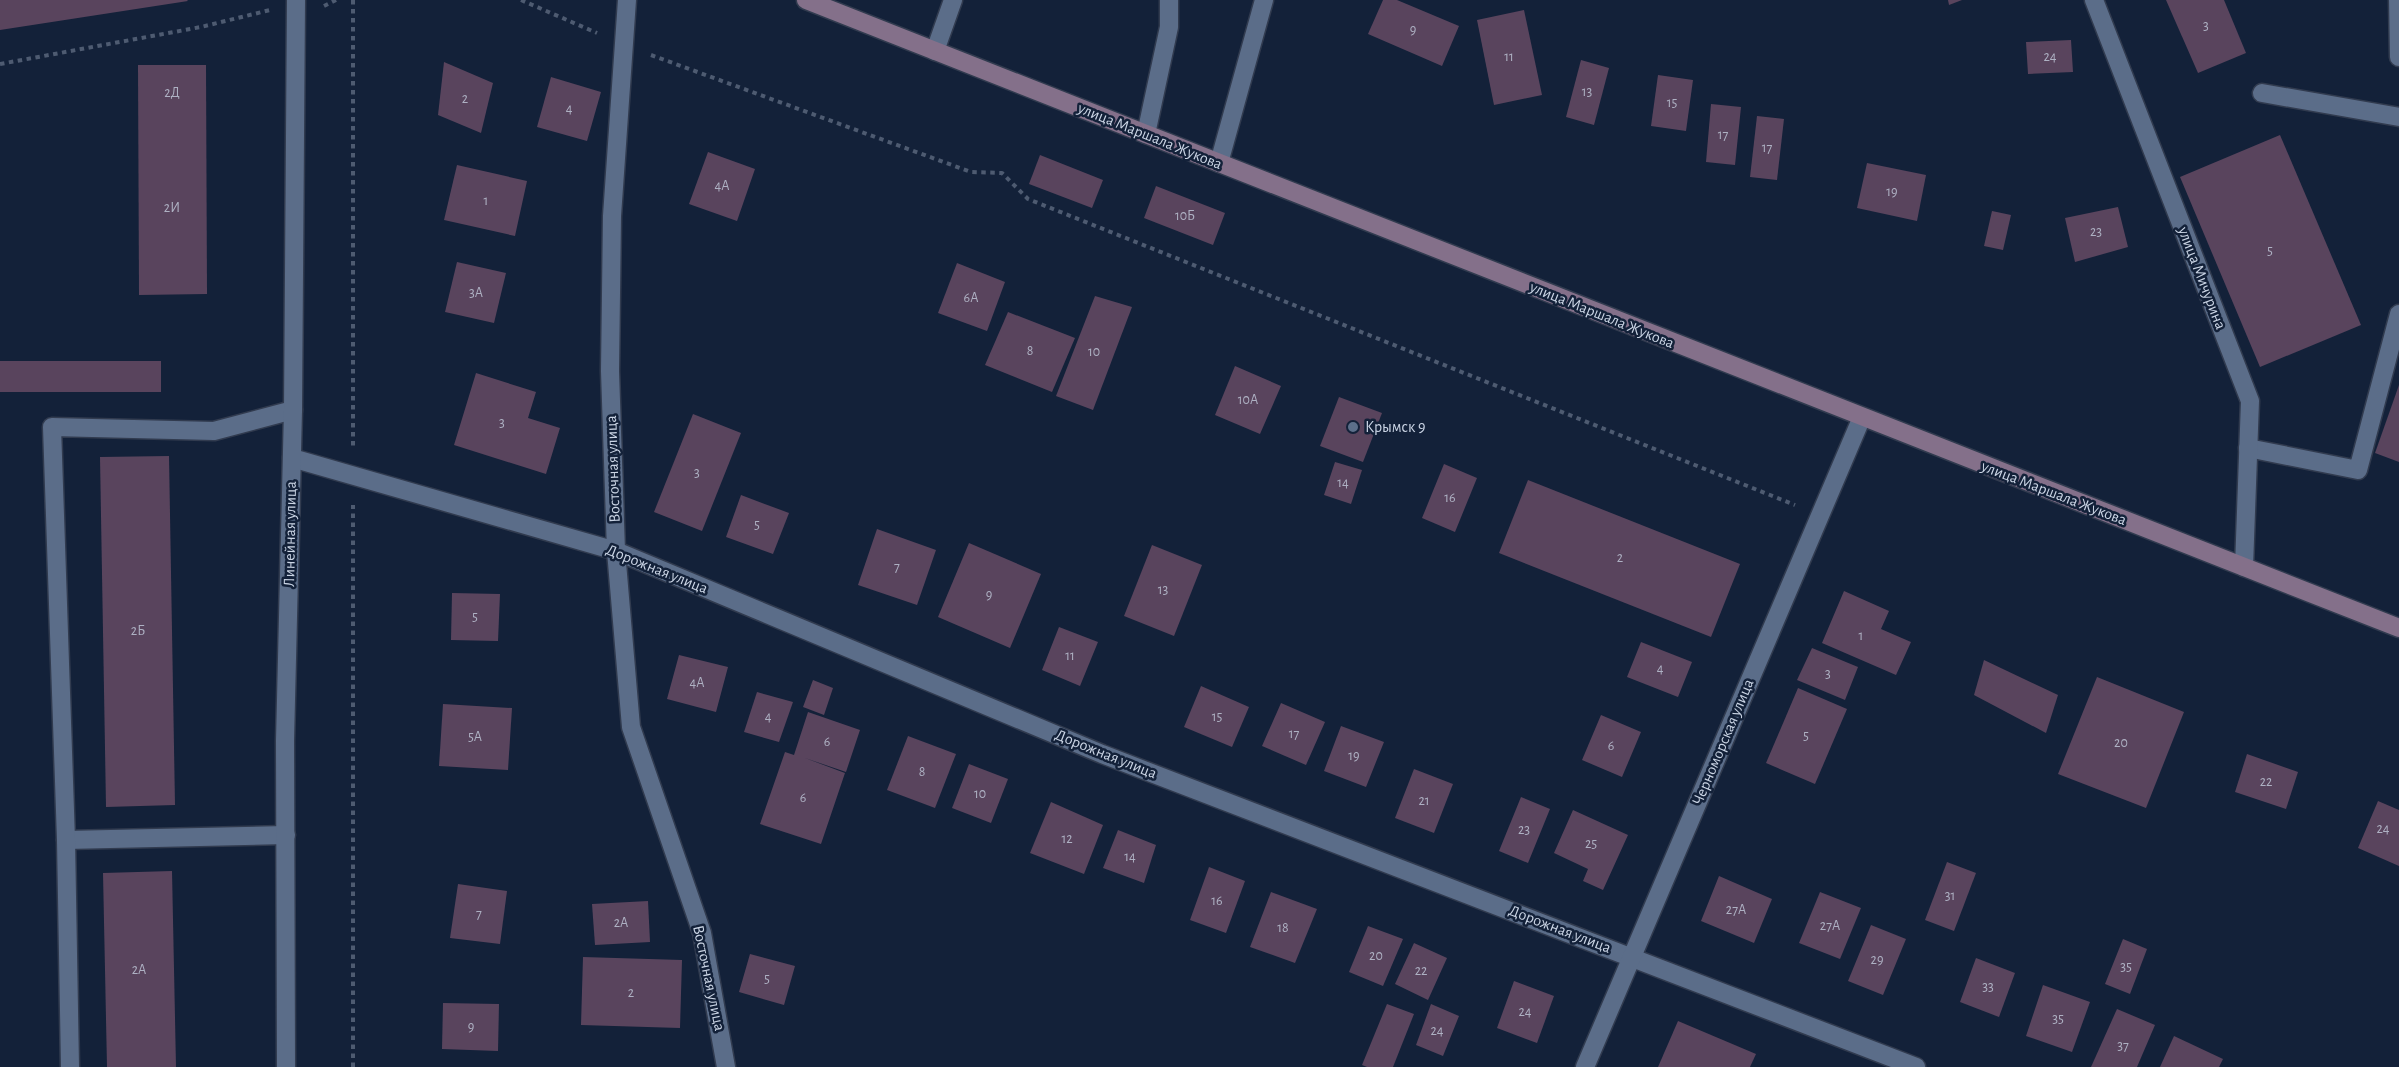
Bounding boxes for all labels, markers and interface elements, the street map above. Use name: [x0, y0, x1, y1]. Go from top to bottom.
house number: 3: [2203, 19, 2209, 33]
house number: 9: [1410, 23, 1416, 37]
house number: 11: [1504, 50, 1514, 64]
house number: 24: [2043, 50, 2057, 64]
house number: 13: [1582, 85, 1593, 99]
house number: 2Д: [164, 86, 180, 100]
house number: 2: [462, 92, 468, 106]
house number: 15: [1667, 96, 1677, 110]
street label: улица Маршала Жукова: [1074, 99, 1224, 173]
house number: 4: [566, 102, 573, 116]
house number: 17: [1718, 128, 1728, 142]
house number: 17: [1762, 141, 1772, 155]
house number: 4А: [715, 179, 729, 193]
house number: 19: [1886, 185, 1898, 199]
house number: 1: [484, 194, 488, 208]
house number: 2И: [164, 201, 180, 215]
house number: 10Б: [1175, 209, 1195, 223]
street label: улица Мичурина: [2174, 224, 2229, 332]
house number: 23: [2090, 225, 2102, 239]
house number: 5: [2267, 244, 2273, 258]
street label: улица Маршала Жукова: [1526, 278, 1676, 352]
house number: 3А: [469, 286, 483, 300]
house number: 6А: [964, 291, 978, 305]
house number: 8: [1027, 344, 1033, 358]
house number: 10: [1088, 345, 1100, 359]
house number: 10А: [1238, 393, 1258, 407]
street label: Восточная улица: [603, 415, 624, 523]
house number: 3: [499, 416, 505, 430]
place label: Крымск 9: [1365, 419, 1425, 435]
marker: Крымск 9: [1346, 420, 1360, 434]
street label: улица Маршала Жукова: [1978, 458, 2129, 529]
house number: 3: [694, 466, 700, 480]
house number: 14: [1337, 476, 1349, 490]
street label: Линейная улица: [281, 481, 300, 587]
house number: 16: [1444, 491, 1456, 505]
house number: 5: [754, 518, 760, 532]
street label: Дорожная улица: [604, 541, 710, 598]
house number: 2: [1617, 551, 1623, 565]
house number: 7: [894, 560, 900, 574]
house number: 13: [1158, 583, 1169, 597]
house number: 9: [986, 588, 992, 602]
house number: 5: [472, 610, 478, 624]
house number: 2Б: [131, 624, 145, 638]
house number: 1: [1859, 629, 1863, 643]
house number: 11: [1065, 649, 1075, 663]
house number: 4: [1657, 662, 1664, 676]
house number: 3: [1825, 667, 1831, 681]
house number: 4А: [690, 676, 704, 690]
street label: Черноморская улица: [1689, 677, 1758, 808]
house number: 4: [765, 710, 772, 724]
house number: 15: [1212, 710, 1222, 724]
street label: Дорожная улица: [1053, 726, 1159, 783]
house number: 17: [1289, 727, 1299, 741]
house number: 5: [1803, 729, 1809, 743]
house number: 5А: [468, 730, 482, 744]
house number: 6: [824, 735, 830, 749]
house number: 20: [2114, 736, 2128, 750]
house number: 6: [1608, 739, 1614, 753]
house number: 19: [1348, 749, 1360, 763]
house number: 8: [919, 765, 925, 779]
house number: 22: [2260, 775, 2272, 789]
house number: 10: [974, 787, 986, 801]
house number: 6: [800, 791, 806, 805]
house number: 21: [1418, 794, 1430, 808]
house number: 24: [2376, 822, 2390, 836]
house number: 23: [1518, 823, 1530, 837]
house number: 12: [1061, 832, 1073, 846]
house number: 25: [1585, 837, 1597, 851]
house number: 14: [1124, 850, 1136, 864]
house number: 31: [1945, 889, 1955, 903]
house number: 16: [1211, 894, 1223, 908]
street label: Дорожная улица: [1506, 902, 1613, 957]
house number: 27А: [1726, 903, 1746, 917]
house number: 7: [476, 907, 482, 921]
house number: 2А: [614, 916, 628, 930]
house number: 27А: [1820, 919, 1840, 933]
house number: 18: [1277, 921, 1289, 935]
street label: Восточная улица: [689, 924, 728, 1032]
house number: 20: [1369, 949, 1383, 963]
house number: 29: [1871, 953, 1883, 967]
house number: 35: [2120, 960, 2132, 974]
house number: 2А: [132, 963, 146, 977]
house number: 22: [1415, 964, 1427, 978]
house number: 5: [764, 972, 770, 986]
house number: 33: [1982, 980, 1994, 994]
house number: 2: [628, 986, 634, 1000]
house number: 24: [1518, 1005, 1532, 1019]
house number: 35: [2052, 1012, 2064, 1026]
house number: 9: [468, 1020, 474, 1034]
house number: 24: [1430, 1024, 1444, 1038]
house number: 37: [2117, 1039, 2129, 1053]

